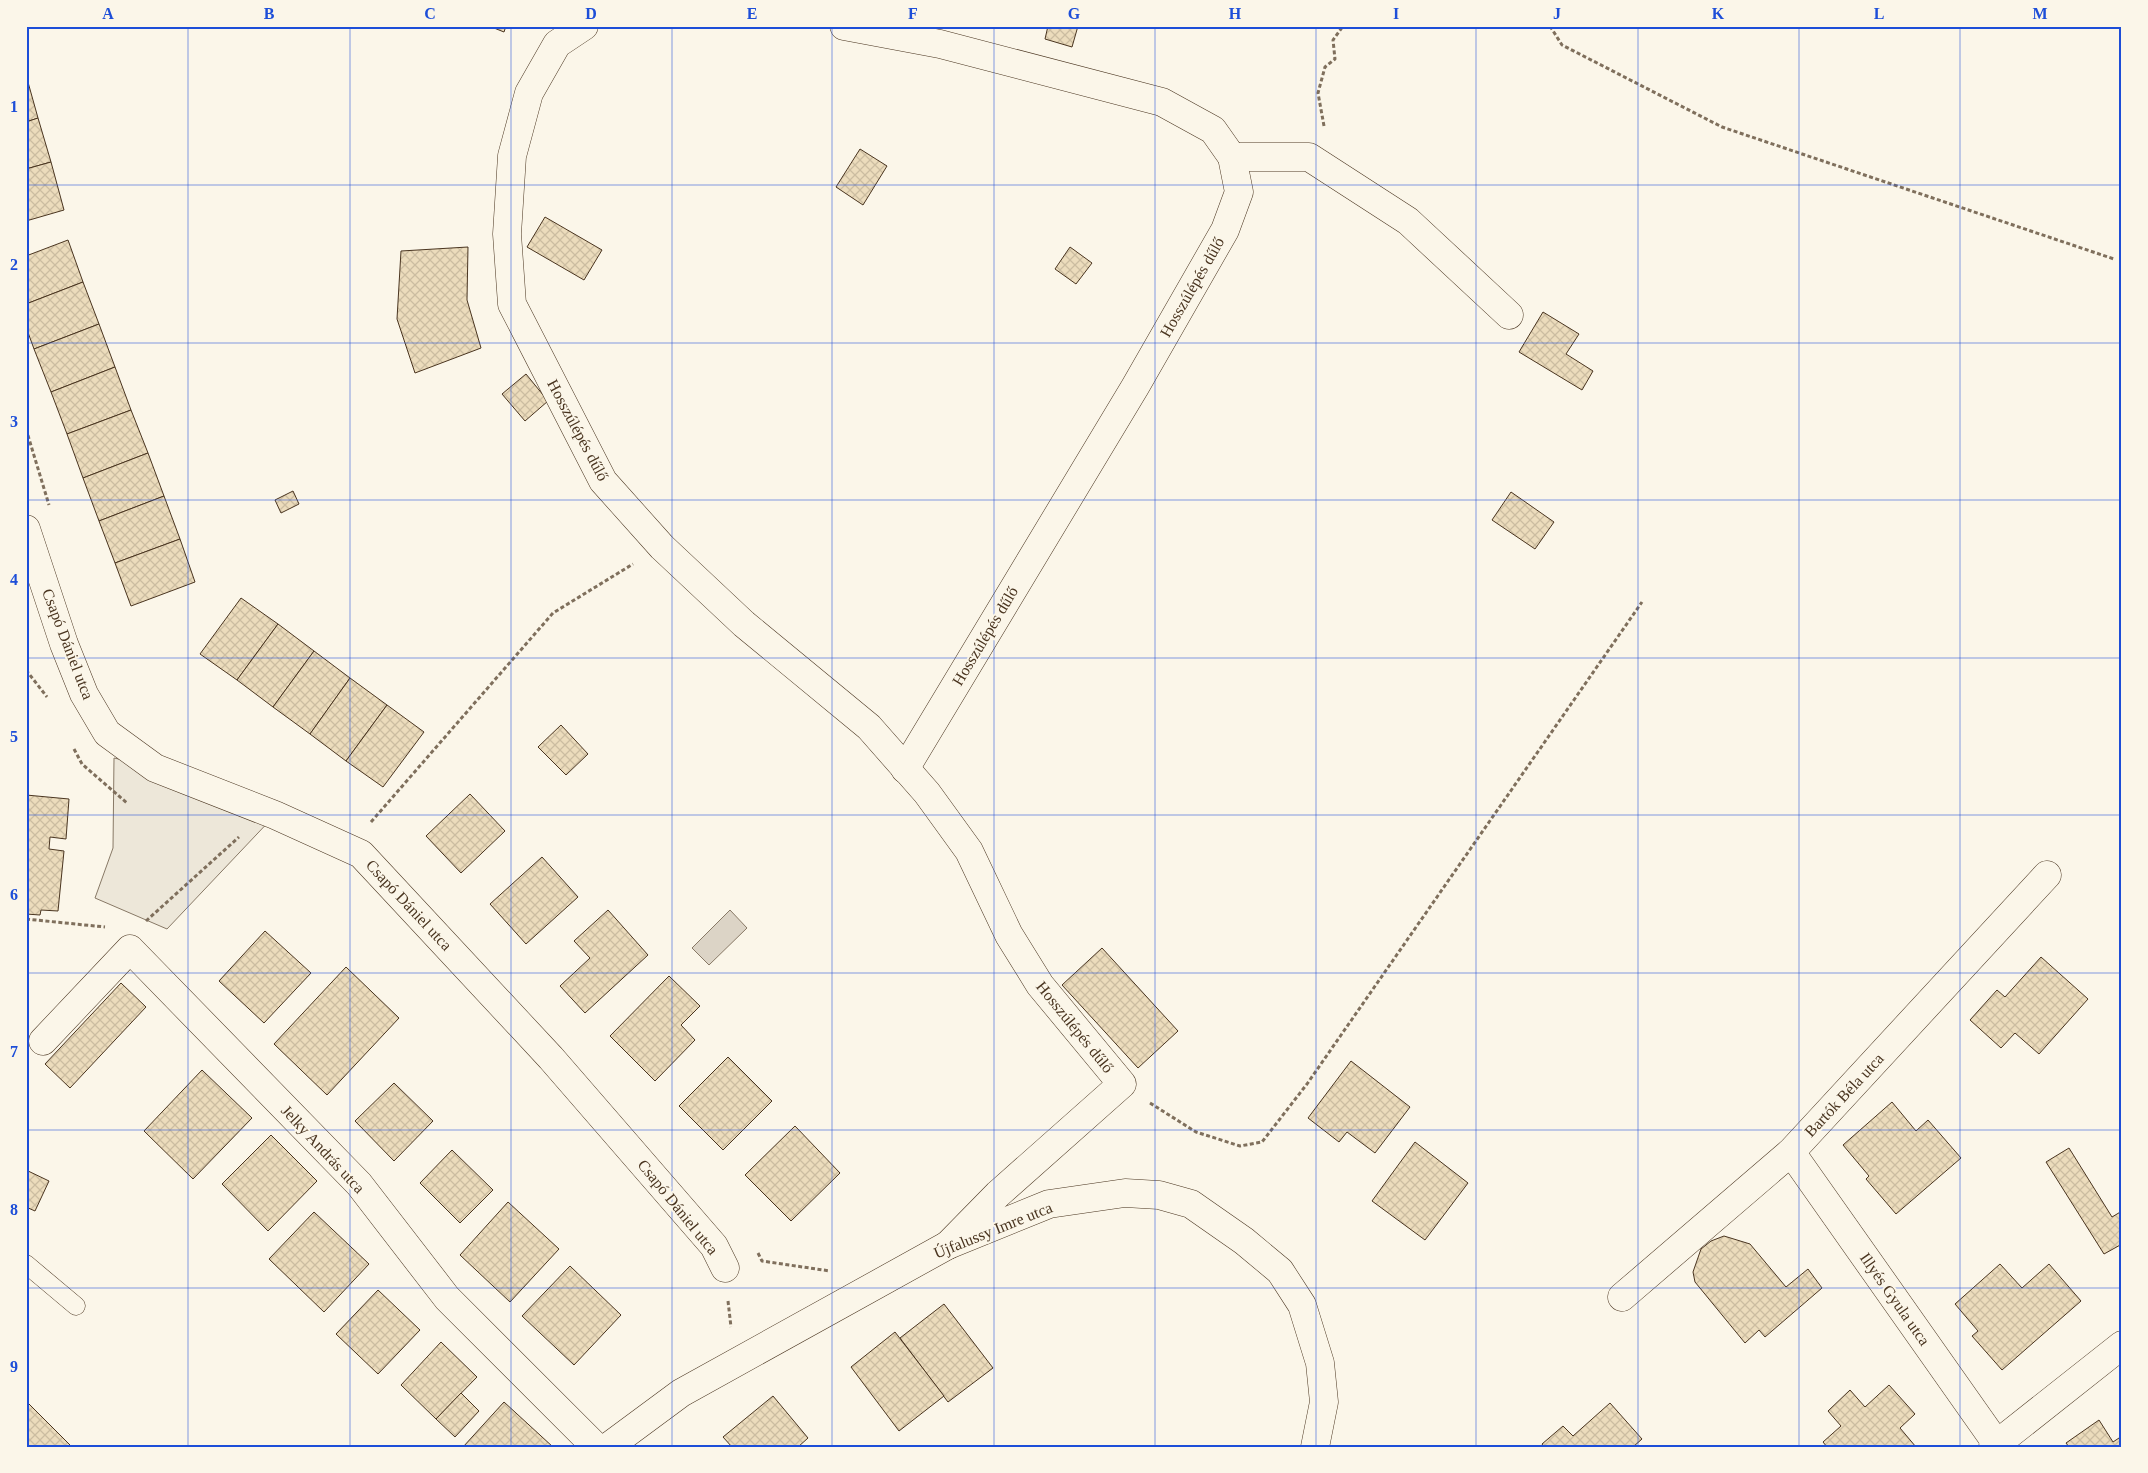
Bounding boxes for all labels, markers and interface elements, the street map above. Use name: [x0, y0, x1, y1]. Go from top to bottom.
text: A: [102, 5, 114, 22]
text: B: [264, 5, 275, 22]
text: C: [424, 5, 436, 22]
text: D: [585, 5, 597, 22]
text: E: [747, 5, 757, 22]
text: F: [908, 5, 918, 22]
text: G: [1068, 5, 1081, 22]
text: H: [1229, 5, 1242, 22]
text: I: [1393, 5, 1399, 22]
text: J: [1553, 5, 1561, 22]
text: K: [1712, 5, 1725, 22]
text: L: [1874, 5, 1884, 22]
text: M: [2032, 5, 2048, 22]
text: 1: [10, 98, 18, 115]
street label: Hosszúlépés dűlő: [1157, 234, 1228, 340]
text: 2: [10, 256, 18, 273]
street label: Hosszúlépés dűlő: [543, 376, 612, 484]
text: 3: [10, 413, 18, 430]
text: 4: [10, 571, 18, 588]
street label: Hosszúlépés dűlő: [949, 583, 1022, 689]
street label: Csapó Dániel utca: [38, 586, 97, 702]
text: 5: [10, 728, 18, 745]
street label: Csapó Dániel utca: [362, 856, 455, 954]
text: 6: [10, 886, 18, 903]
street label: Hosszúlépés dűlő: [1032, 978, 1117, 1077]
text: 7: [10, 1043, 18, 1060]
street label: Bartók Béla utca: [1801, 1050, 1887, 1140]
street label: Jelky András utca: [277, 1102, 368, 1197]
street label: Csapó Dániel utca: [634, 1156, 722, 1259]
street label: Újfalussy Imre utca: [931, 1198, 1055, 1262]
text: 8: [10, 1201, 18, 1218]
street label: Illyés Gyula utca: [1856, 1249, 1933, 1349]
text: 9: [10, 1358, 18, 1375]

